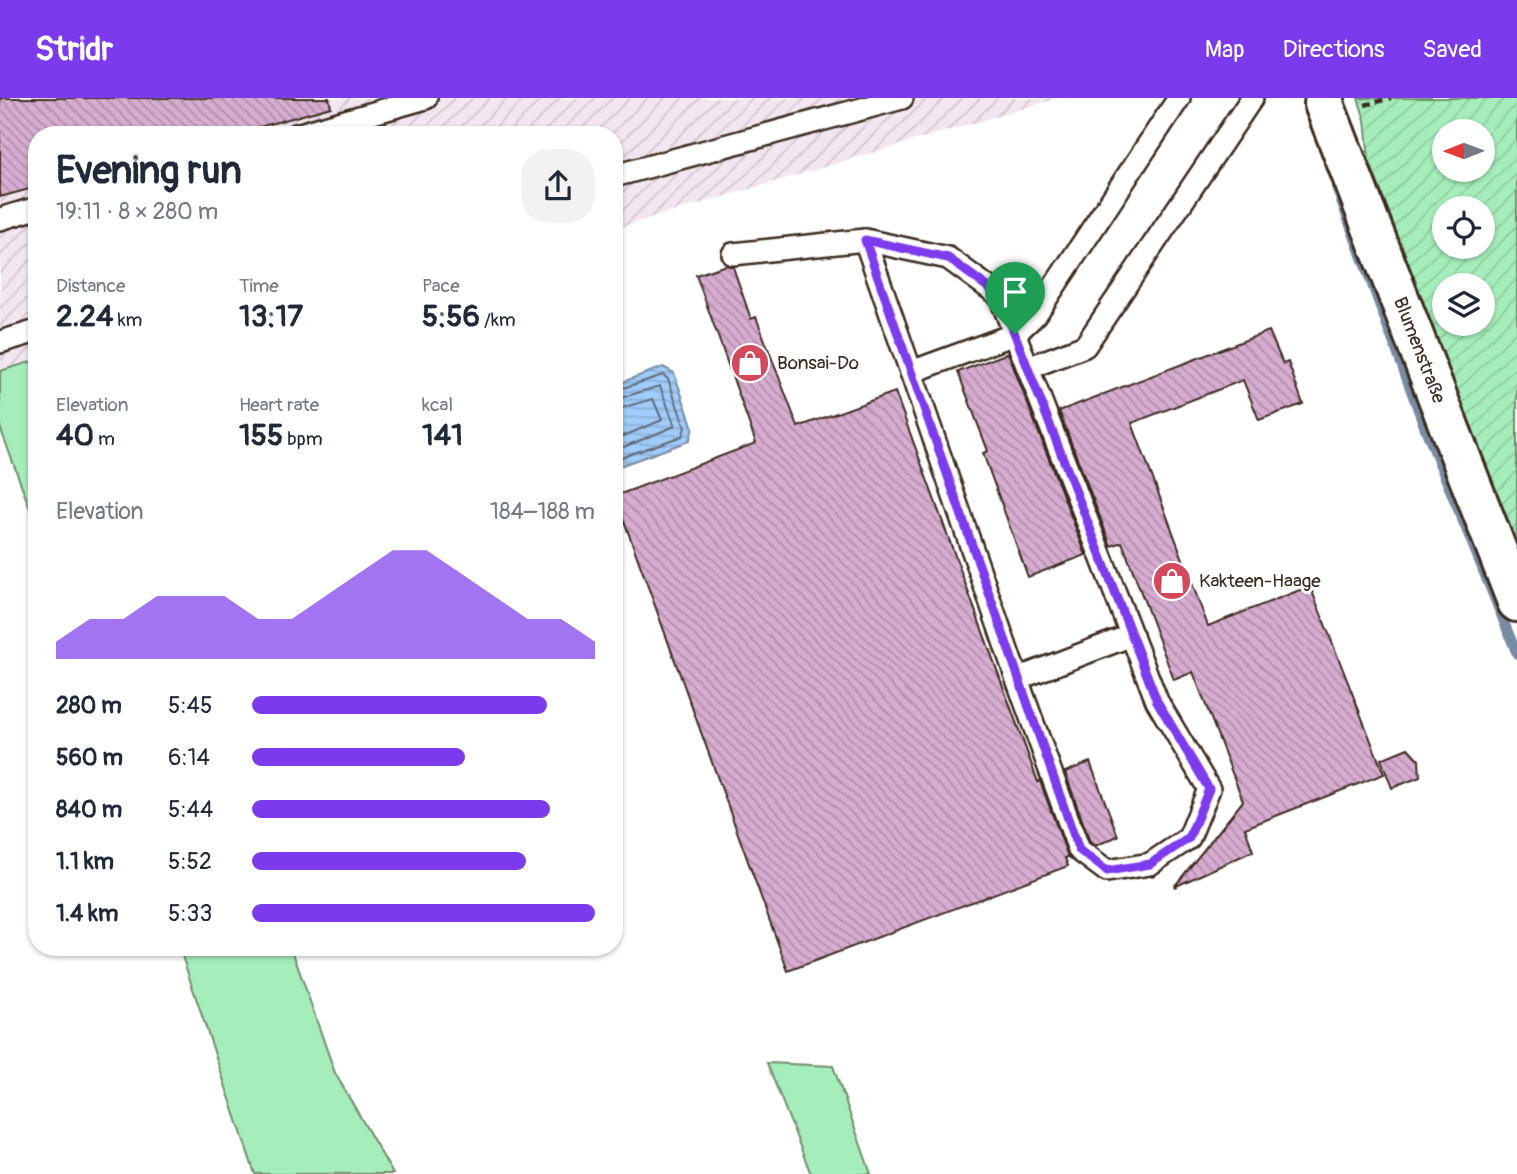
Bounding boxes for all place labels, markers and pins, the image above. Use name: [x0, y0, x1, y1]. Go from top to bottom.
pin: [985, 262, 1045, 334]
shop icon: Bonsai-Do: [729, 342, 771, 384]
place label: Bonsai-Do: [777, 351, 859, 375]
shop icon: Kakteen-Haage: [1151, 560, 1193, 602]
place label: Kakteen-Haage: [1199, 569, 1321, 593]

